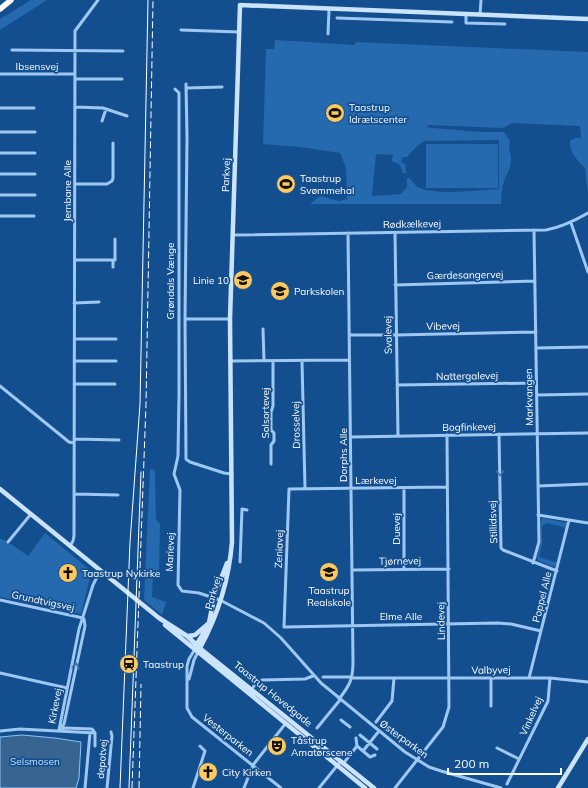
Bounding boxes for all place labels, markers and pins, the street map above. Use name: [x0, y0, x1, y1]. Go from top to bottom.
place label: Taastrup Idrætscenter: [349, 101, 407, 126]
sports icon: Taastrup Idrætscenter: [324, 102, 346, 124]
place label: Taastrup Svømmehal: [300, 172, 354, 197]
sports icon: Taastrup Svømmehal: [275, 173, 297, 195]
school or university icon: Linie 10: [232, 269, 254, 291]
place label: Linie 10: [193, 274, 229, 287]
school or university icon: Parkskolen: [269, 280, 291, 302]
place label: Parkskolen: [294, 285, 344, 298]
school or university icon: Taastrup Realskole: [318, 561, 340, 583]
church icon: Taastrup Nykirke: [57, 562, 79, 584]
place label: Taastrup Nykirke: [82, 567, 160, 580]
place label: Taastrup Realskole: [307, 584, 351, 609]
station icon: Taastrup: [118, 653, 140, 675]
place label: Taastrup: [143, 658, 184, 671]
place label: Tåstrup Amatørscene: [291, 734, 352, 759]
theatre icon: Tåstrup Amatørscene: [266, 735, 288, 757]
church icon: City Kirken: [197, 761, 219, 783]
place label: City Kirken: [222, 766, 272, 779]

